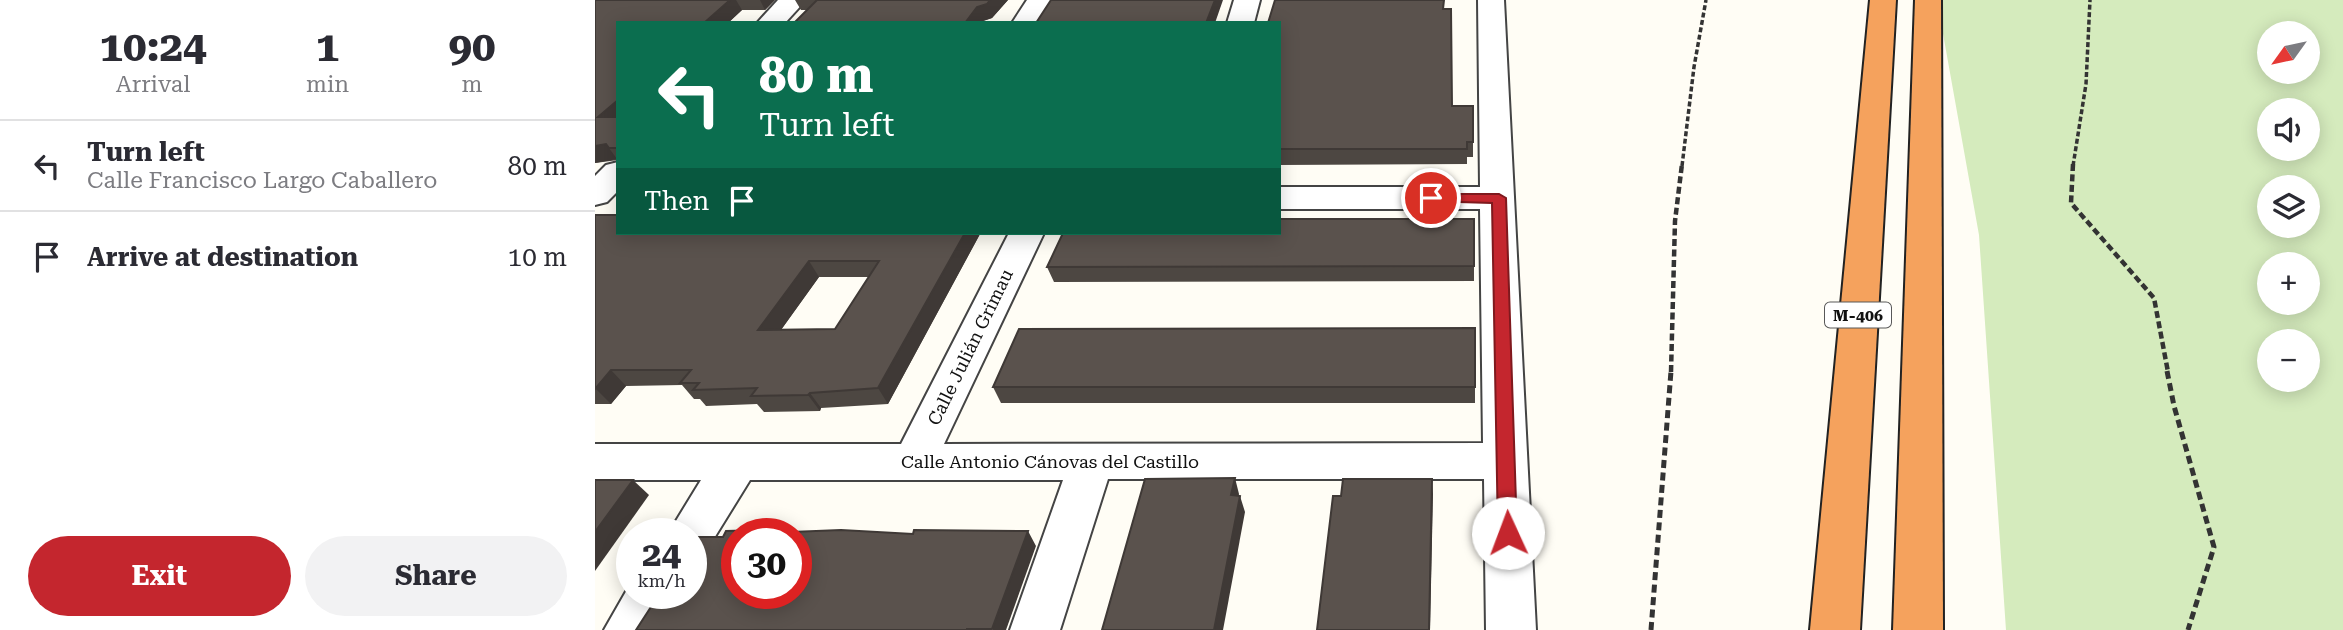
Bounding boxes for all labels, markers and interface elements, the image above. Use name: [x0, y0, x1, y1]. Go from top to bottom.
north arrow: [2257, 21, 2321, 84]
map controls: [2257, 21, 2320, 392]
text: 10:24: [99, 22, 207, 71]
text: 1: [316, 22, 339, 71]
text: 90: [449, 22, 496, 71]
text: 80 m: [759, 47, 874, 104]
icon: left: [644, 49, 735, 140]
text: Arrival: [116, 71, 190, 98]
text: min: [306, 71, 349, 98]
text: m: [462, 71, 483, 98]
button: sound: [2257, 98, 2320, 161]
text: Turn left: [759, 106, 894, 144]
text: Turn left: [87, 137, 205, 167]
icon: left: [28, 147, 66, 185]
text: 80 m: [508, 151, 567, 181]
text: Calle Francisco Largo Caballero: [87, 167, 437, 194]
pin: [1401, 168, 1461, 228]
button: layers: [2257, 175, 2320, 238]
icon: arrive: [1412, 179, 1450, 217]
icon: arrive: [723, 182, 761, 220]
text: Then: [644, 186, 709, 216]
icon: arrive: [28, 238, 66, 276]
text: Arrive at destination: [87, 242, 358, 272]
text: 10 m: [508, 242, 567, 272]
button: +: [2257, 252, 2320, 315]
street label: Calle Julián Grimau: [923, 265, 1017, 429]
road number: M-406: [1825, 302, 1891, 328]
button: −: [2257, 329, 2320, 392]
street label: Calle Antonio Cánovas del Castillo: [901, 451, 1199, 472]
position arrow: [1471, 496, 1545, 570]
speed limit sign: 30: [721, 518, 812, 609]
text: 24: [642, 534, 681, 575]
button: Exit: [28, 536, 291, 616]
button: Share: [305, 536, 567, 616]
text: km/h: [637, 570, 686, 591]

